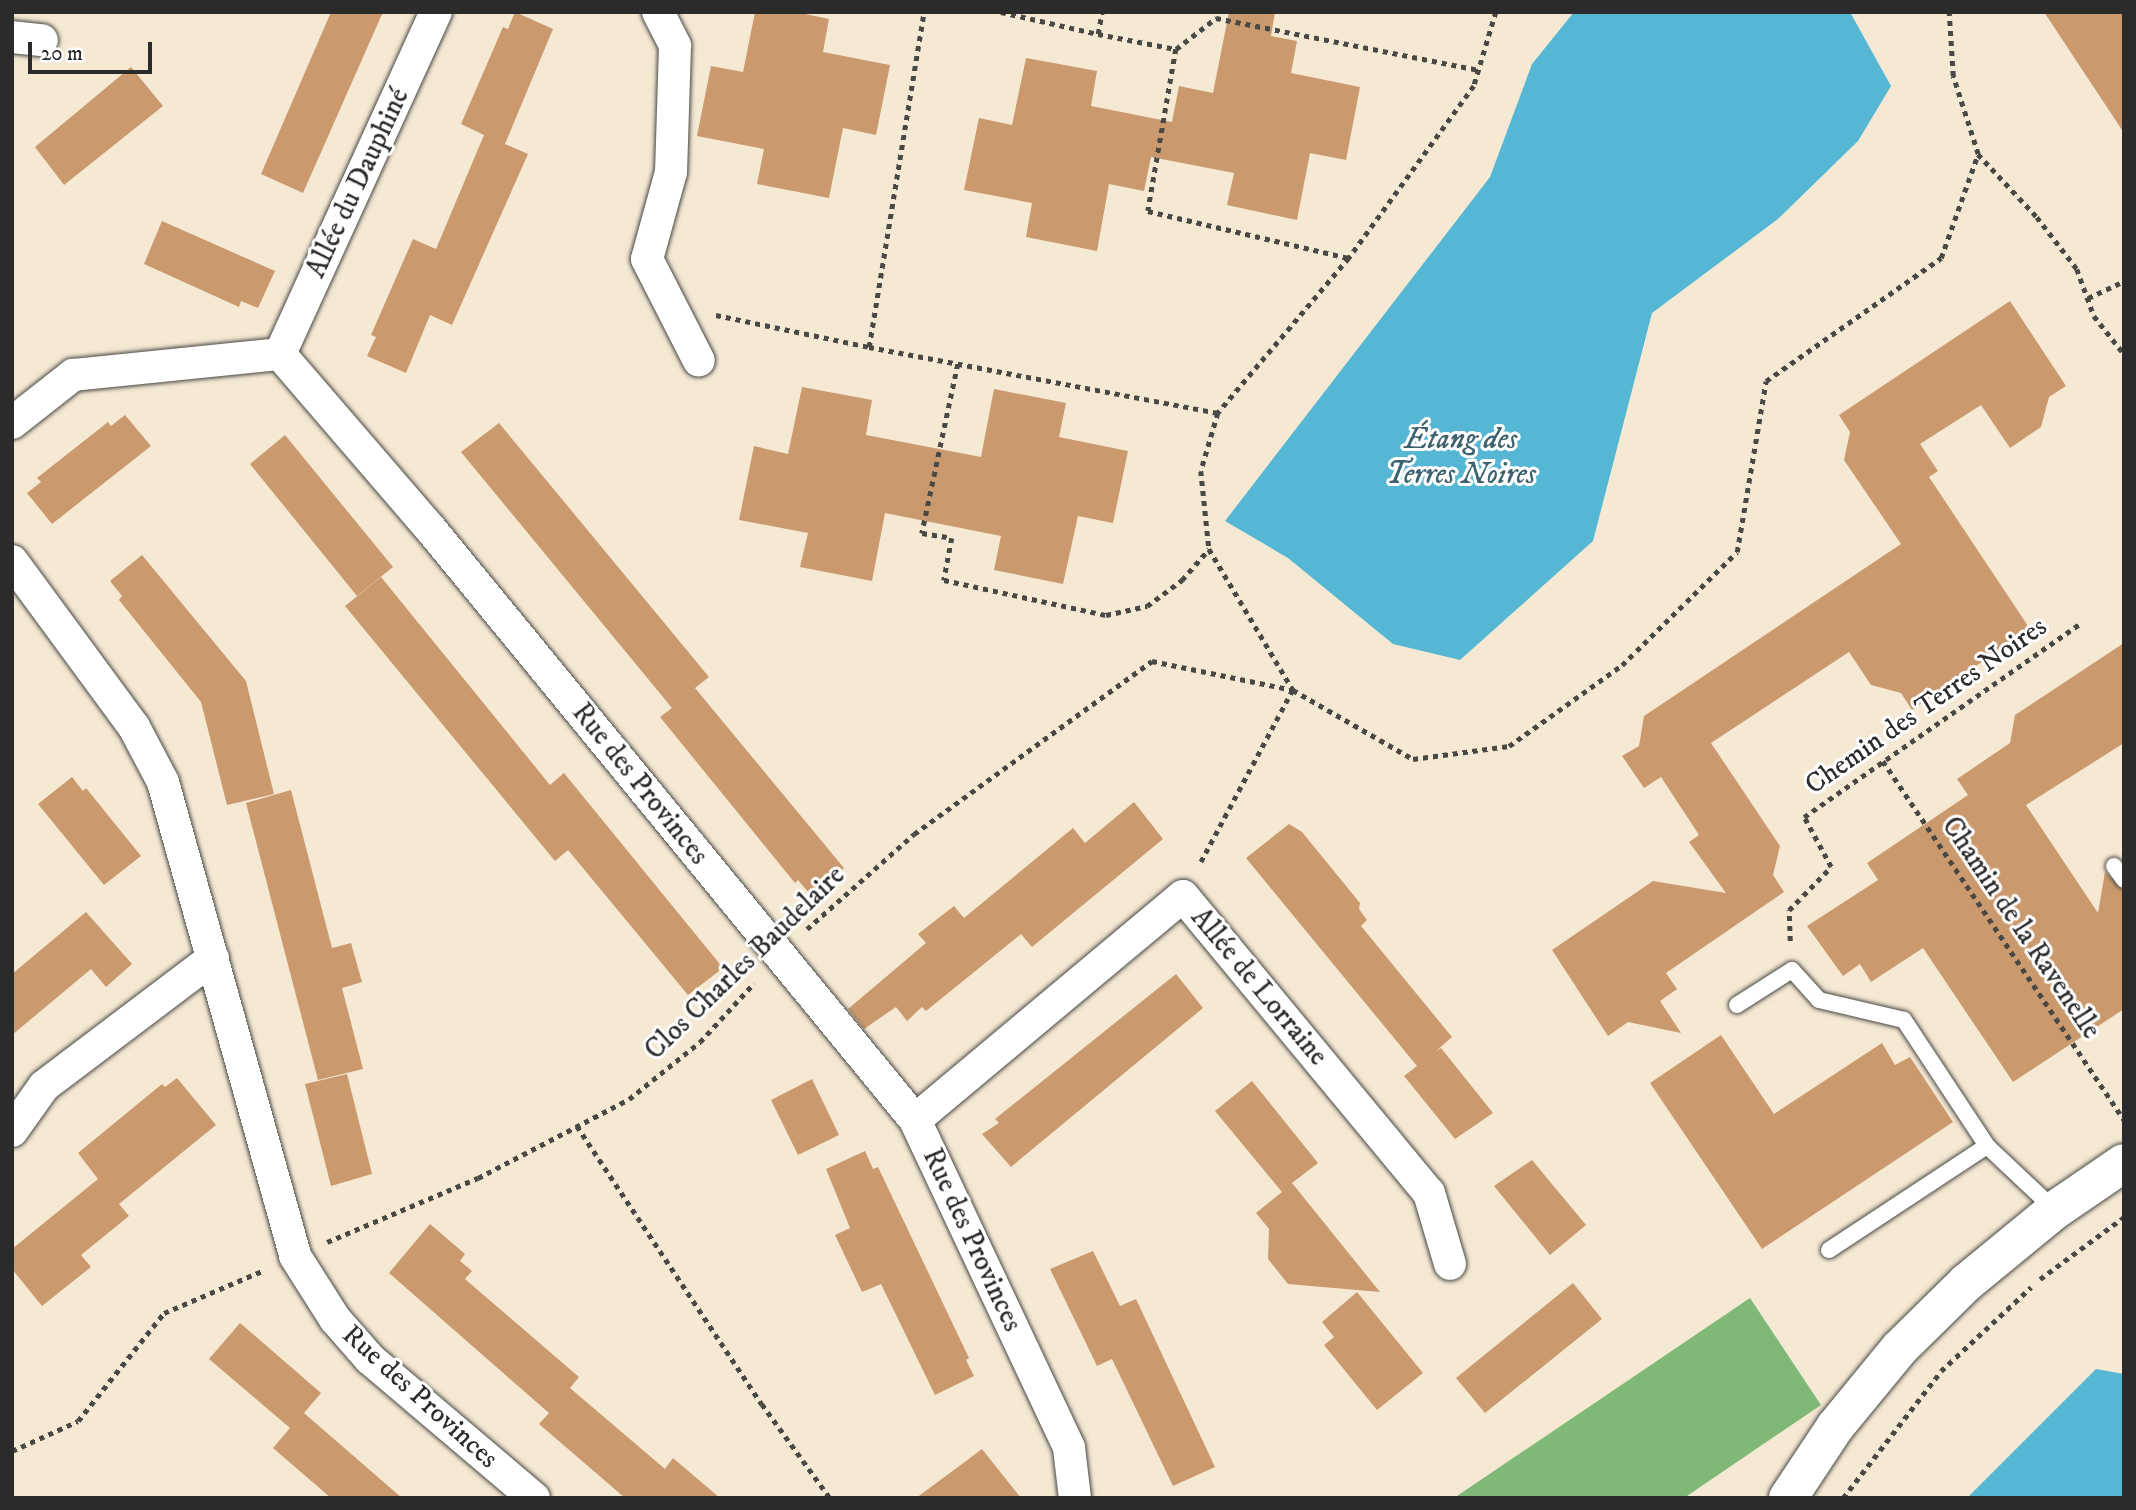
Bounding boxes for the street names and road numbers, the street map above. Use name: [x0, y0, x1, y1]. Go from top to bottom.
street label: Allée du Dauphiné: [299, 83, 417, 283]
street label: Chemin des Terres Noires: [1799, 610, 2053, 802]
street label: Rue des Provinces: [565, 696, 715, 872]
street label: Chamin de la Ravenelle: [1934, 811, 2108, 1045]
street label: Clos Charles Baudelaire: [638, 859, 852, 1067]
street label: Allée de Lorraine: [1183, 901, 1335, 1073]
street label: Rue des Provinces: [915, 1143, 1029, 1337]
street label: Rue des Provinces: [335, 1318, 505, 1476]

